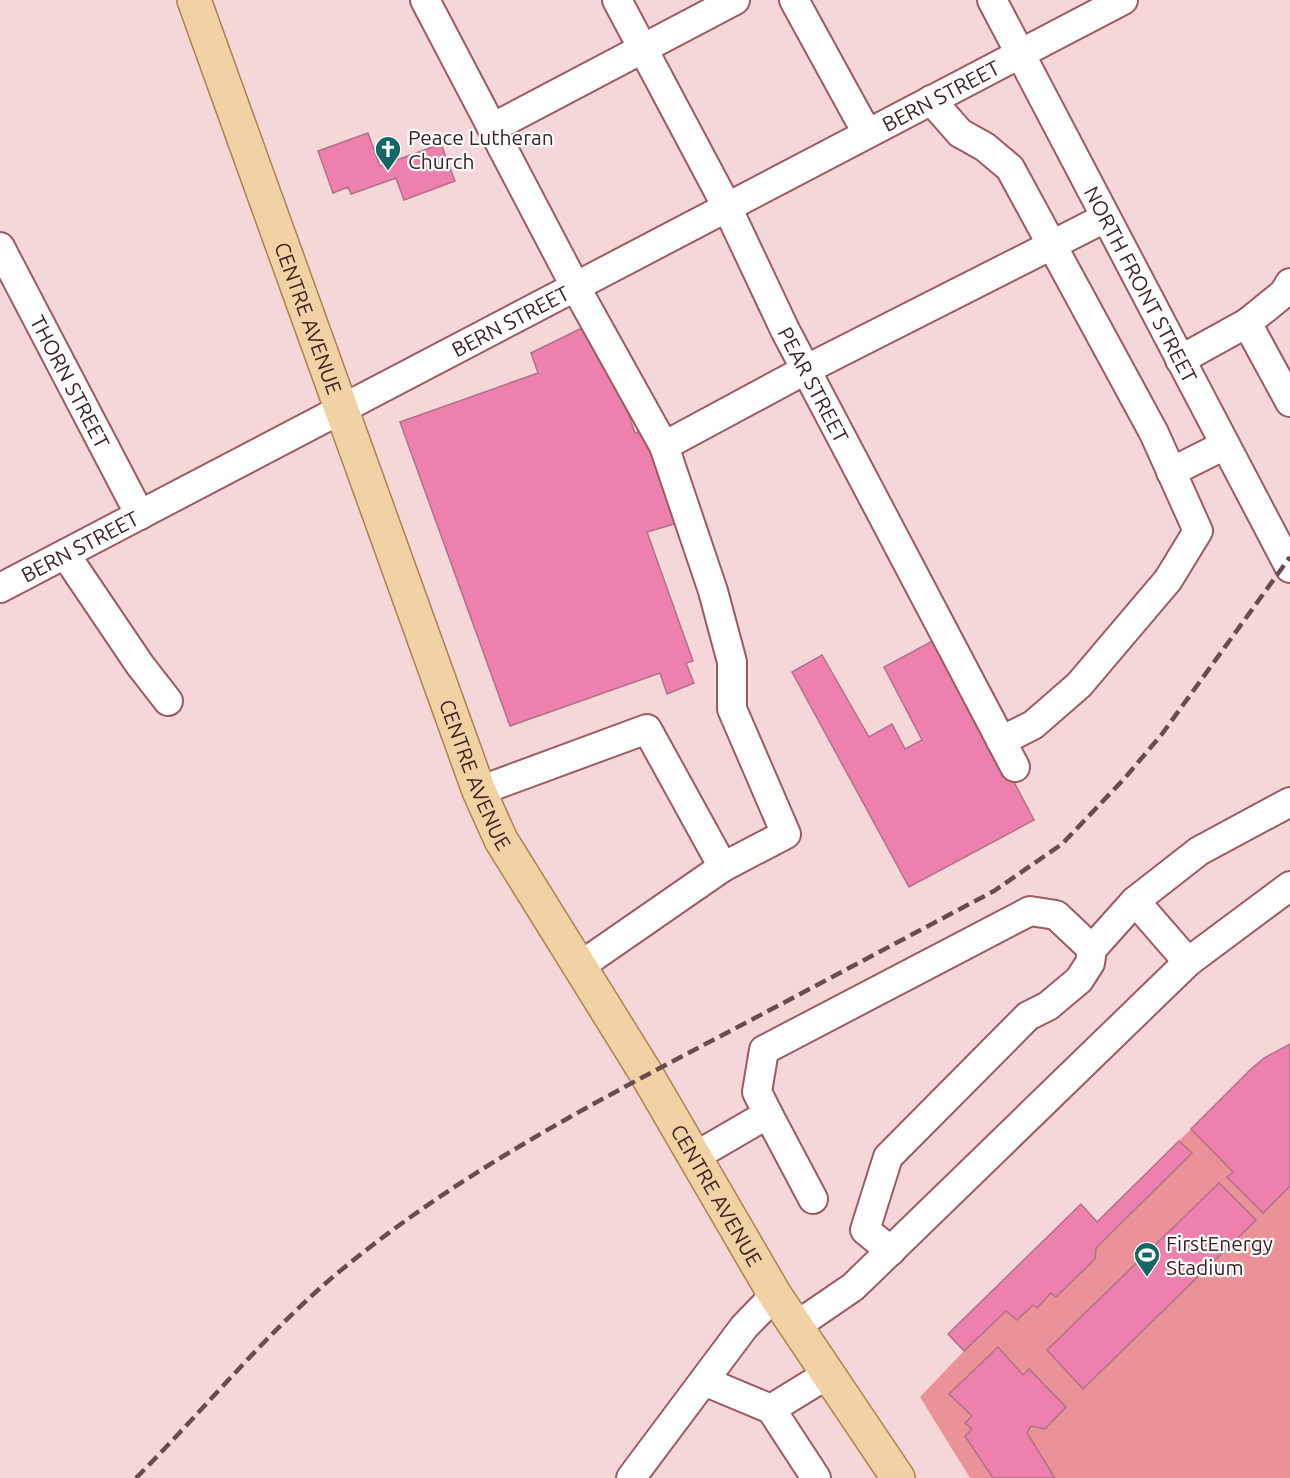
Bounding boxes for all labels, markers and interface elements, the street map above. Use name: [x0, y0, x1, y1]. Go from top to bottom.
street label: BERN STREET: [878, 55, 1004, 136]
place label: Peace Lutheran Church: [408, 125, 554, 173]
church icon: Peace Lutheran Church: [373, 134, 403, 172]
street label: NORTH FRONT STREET: [1080, 182, 1203, 387]
street label: CENTRE AVENUE: [270, 239, 347, 397]
street label: BERN STREET: [448, 280, 573, 361]
street label: THORN STREET: [26, 311, 115, 453]
street label: PEAR STREET: [773, 323, 854, 447]
street label: BERN STREET: [17, 506, 143, 587]
street label: CENTRE AVENUE: [435, 696, 516, 854]
street label: CENTRE AVENUE: [666, 1120, 767, 1270]
place label: FirstEnergy Stadium: [1166, 1231, 1273, 1279]
sports icon: FirstEnergy Stadium: [1132, 1240, 1162, 1278]

